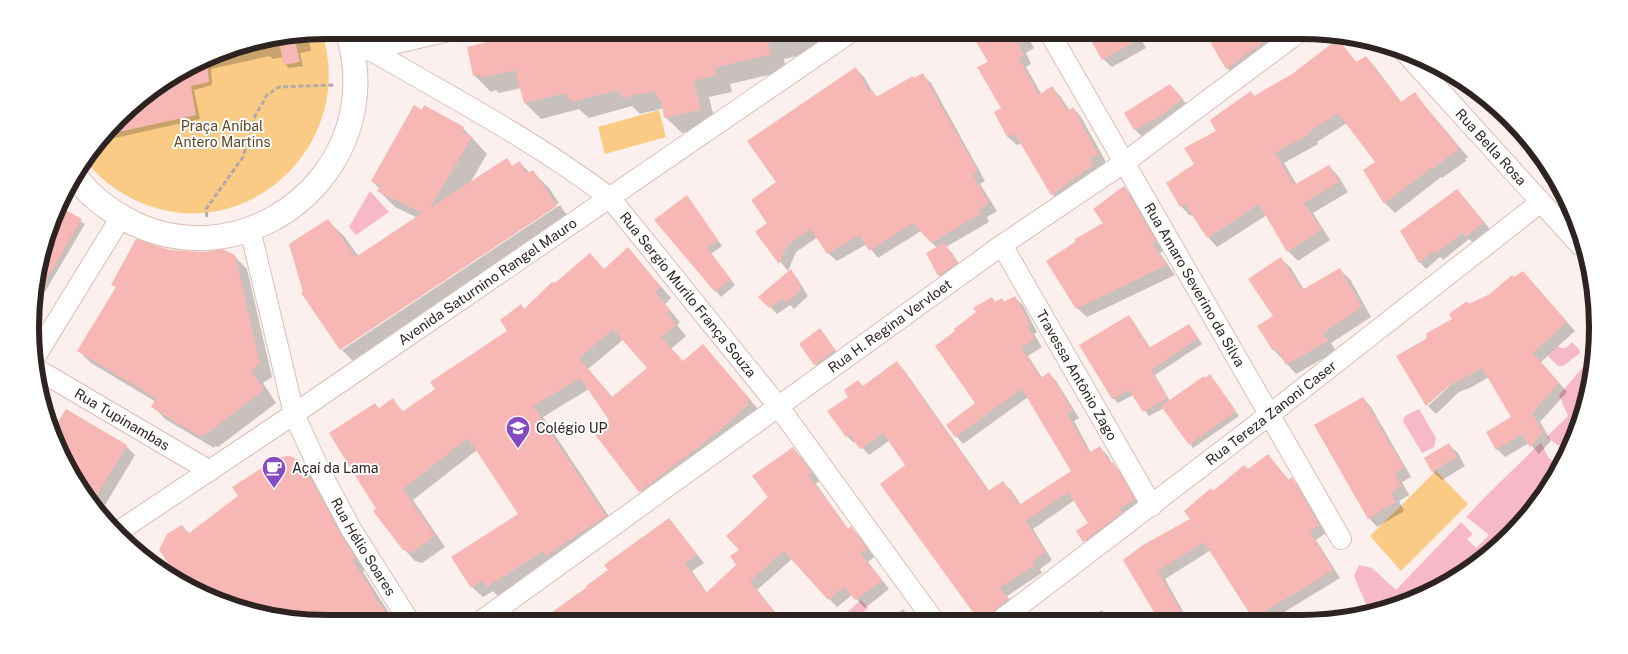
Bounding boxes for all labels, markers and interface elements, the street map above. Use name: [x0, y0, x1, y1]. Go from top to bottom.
street label: Rua Bella Rosa: [1452, 106, 1530, 188]
park label: Praça Aníbal Antero Martins: [174, 118, 270, 150]
street label: Rua Amaro Severino da Silva: [1141, 200, 1248, 370]
street label: Rua Sergio Murilo França Souza: [617, 209, 759, 380]
street label: Avenida Saturnino Rangel Mauro: [395, 215, 580, 348]
street label: Rua H. Regina Vervloet: [825, 276, 955, 376]
street label: Travessa Antônio Zago: [1033, 307, 1120, 443]
street label: Rua Tereza Zanoni Caser: [1203, 357, 1339, 468]
street label: Rua Tupinambas: [72, 385, 172, 453]
school or university icon: Colégio UP: [505, 415, 531, 449]
place label: Colégio UP: [536, 420, 608, 436]
cafe icon: Açaí da Lama: [261, 455, 287, 489]
place label: Açaí da Lama: [292, 460, 379, 476]
street label: Rua Hélio Soares: [328, 495, 399, 599]

